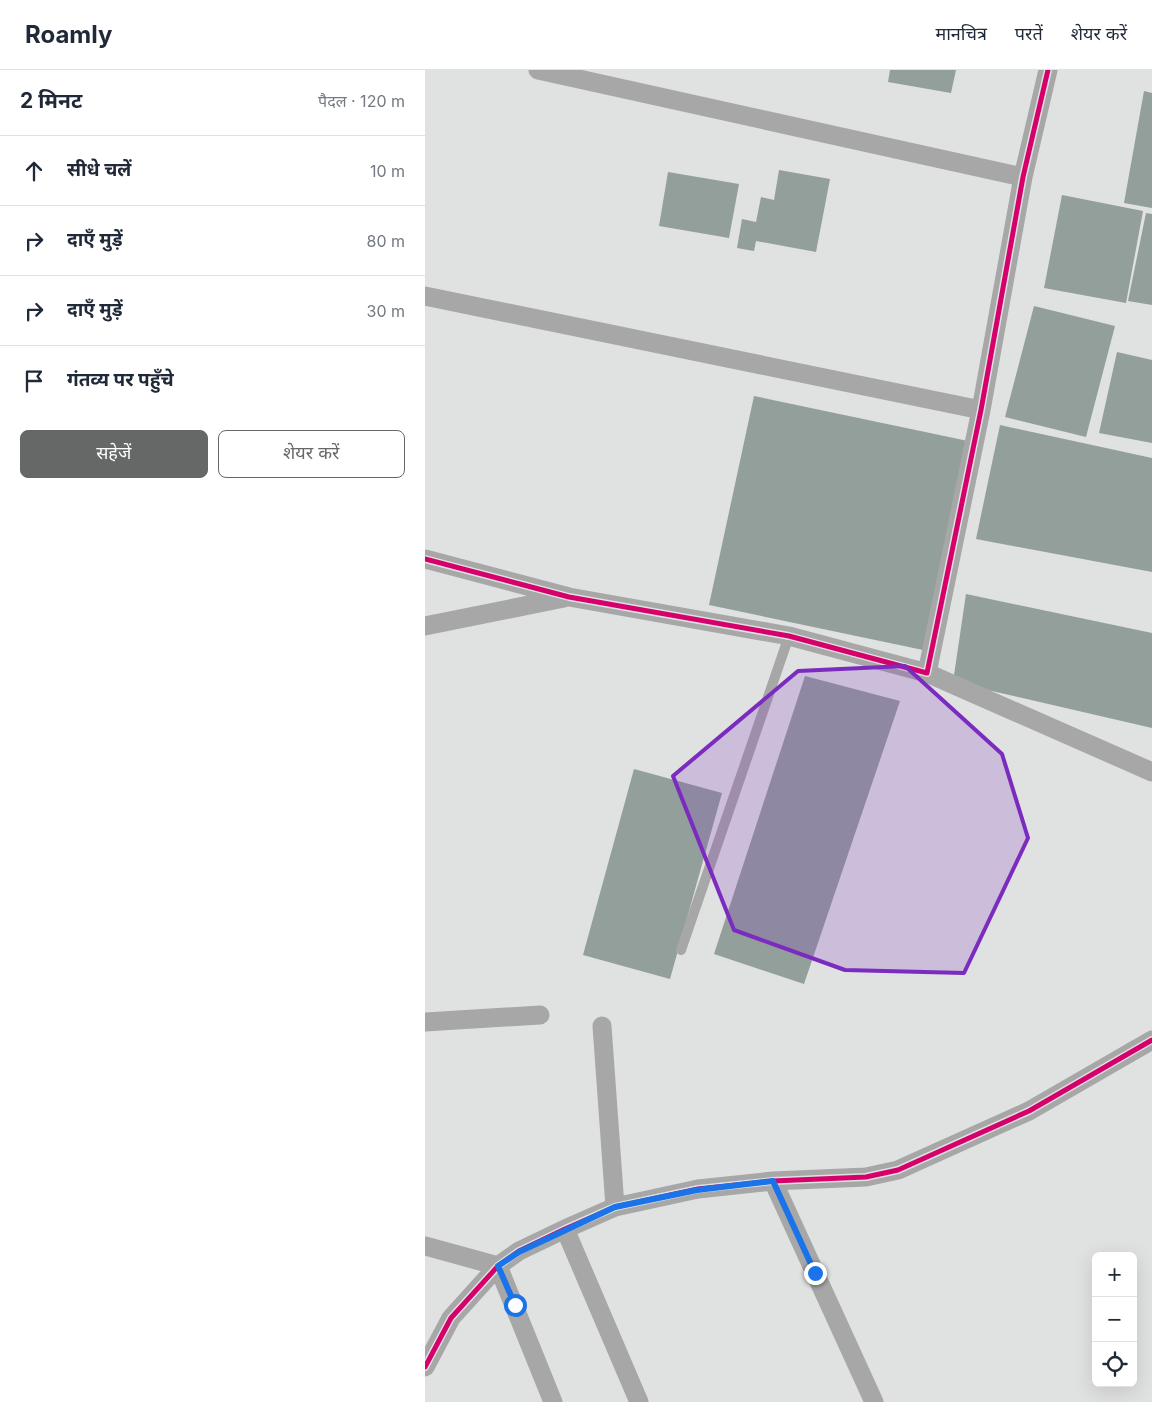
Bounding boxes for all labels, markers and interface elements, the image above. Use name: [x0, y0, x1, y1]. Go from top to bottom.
text: Roamly: [25, 20, 112, 49]
text: मानचित्र: [935, 23, 987, 44]
text: परतें: [1015, 23, 1043, 44]
text: शेयर करें: [1071, 23, 1127, 44]
text: 2 मिनट: [20, 88, 82, 113]
text: पैदल · 120 m: [318, 91, 405, 111]
icon: ahead: [20, 157, 48, 185]
text: सीधे चलें: [67, 158, 131, 181]
text: 10 m: [370, 161, 405, 181]
icon: right: [20, 227, 48, 255]
text: दाएँ मुड़ें: [67, 228, 123, 251]
text: 80 m: [366, 231, 405, 251]
icon: right: [20, 297, 48, 325]
text: दाएँ मुड़ें: [67, 298, 123, 321]
text: 30 m: [367, 301, 405, 321]
icon: arrive: [20, 367, 48, 395]
text: गंतव्य पर पहुँचे: [67, 368, 174, 391]
button: सहेजें: [20, 430, 208, 478]
button: शेयर करें: [218, 430, 405, 478]
map controls: [1092, 1252, 1137, 1387]
button: +: [1092, 1252, 1137, 1297]
route end: [804, 1262, 827, 1285]
route start: [504, 1294, 527, 1317]
button: −: [1092, 1297, 1137, 1342]
button: locate: [1092, 1342, 1137, 1387]

